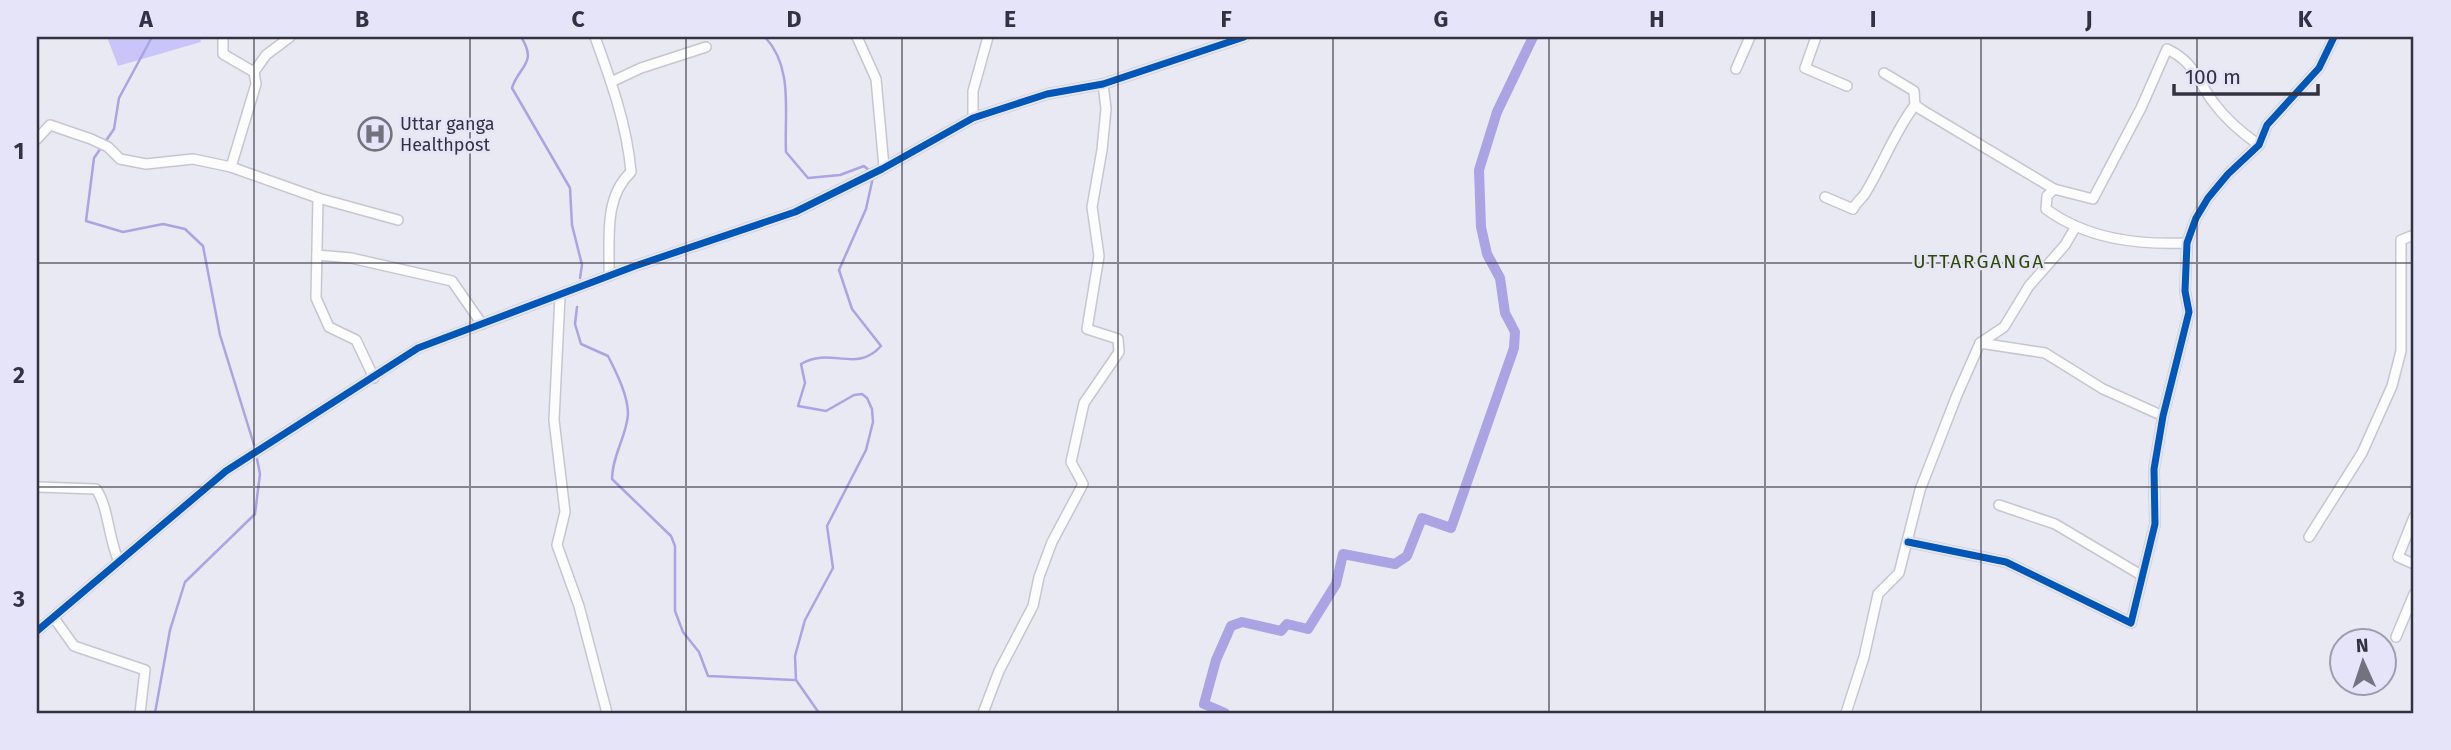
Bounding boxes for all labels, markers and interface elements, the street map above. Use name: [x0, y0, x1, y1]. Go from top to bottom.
text: A: [138, 5, 153, 33]
text: B: [355, 5, 369, 33]
text: C: [571, 5, 585, 33]
text: D: [787, 5, 802, 33]
text: E: [1004, 5, 1016, 33]
text: F: [1220, 5, 1232, 33]
text: G: [1434, 5, 1448, 33]
text: H: [1649, 5, 1665, 33]
text: I: [1870, 5, 1876, 33]
text: J: [2084, 5, 2093, 33]
text: K: [2298, 5, 2313, 33]
scale bar: [2174, 52, 2318, 96]
text: 100 m: [2185, 64, 2241, 90]
place label: Uttar ganga Healthpost: [400, 113, 494, 156]
hospital icon: Uttar ganga Healthpost: [356, 115, 394, 153]
text: 1: [14, 137, 24, 165]
district label: UTTARGANGA: [1913, 250, 2045, 273]
text: 2: [13, 361, 25, 389]
text: 3: [12, 585, 25, 613]
north arrow: [2328, 628, 2398, 698]
text: N: [2355, 634, 2369, 657]

